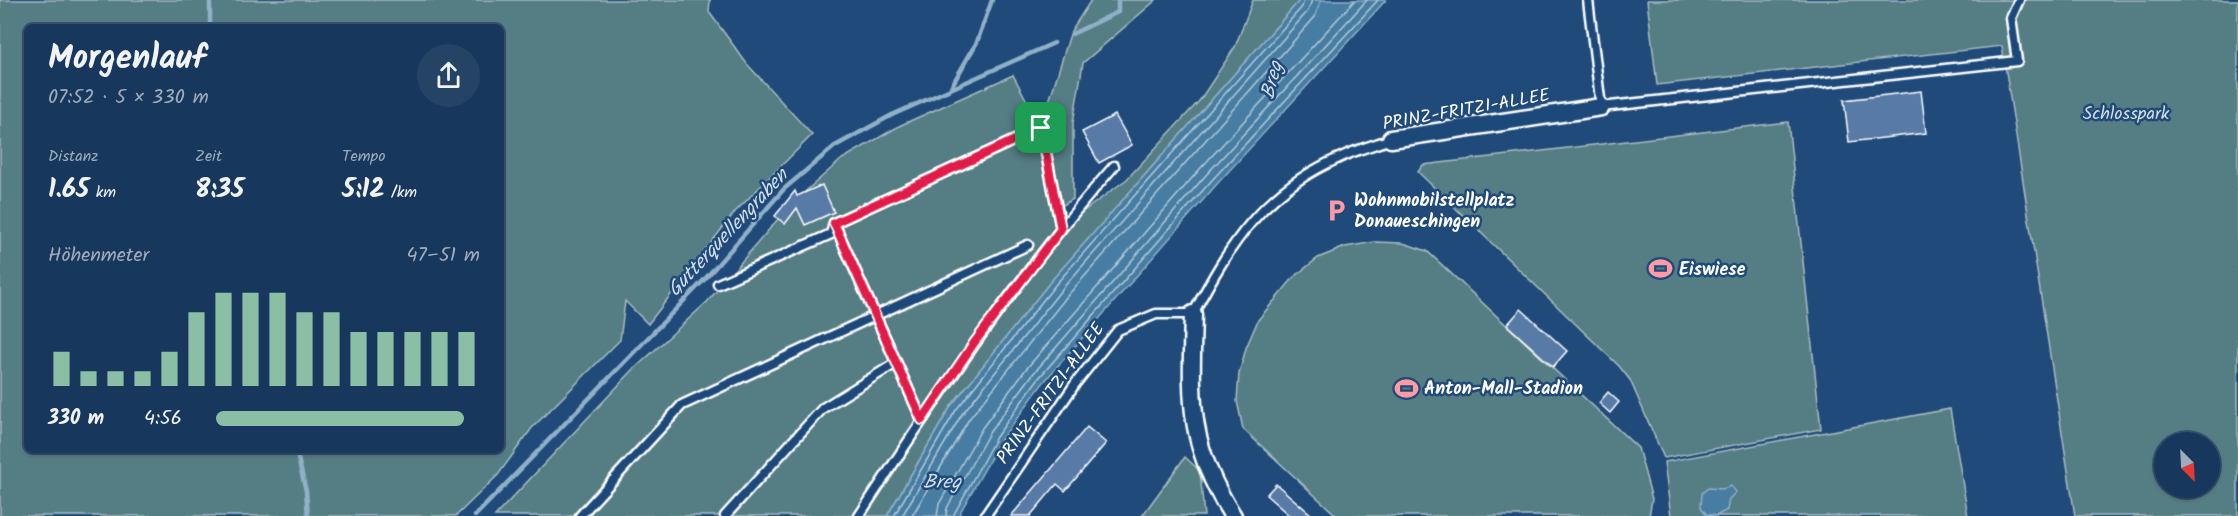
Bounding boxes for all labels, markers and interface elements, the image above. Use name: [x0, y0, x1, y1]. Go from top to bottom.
text: Morgenlauf: [48, 33, 206, 86]
button: share: [417, 44, 480, 107]
water label: Breg: [1253, 57, 1293, 103]
street label: PRINZ-FRITZI-ALLEE: [1380, 81, 1553, 139]
text: 07:52 · 5 × 330 m: [48, 82, 209, 114]
park label: Schlosspark: [2083, 100, 2170, 129]
pin: [1015, 102, 1066, 153]
icon: arrive: [1024, 111, 1057, 144]
text: Distanz: [48, 144, 98, 169]
text: Zeit: [195, 144, 222, 169]
text: Tempo: [342, 144, 385, 169]
water label: Gutterquellengraben: [660, 161, 798, 305]
text: 1.65: [48, 169, 89, 211]
text: 8:35: [195, 169, 244, 211]
text: 5:12: [342, 169, 385, 211]
text: km: [89, 180, 116, 205]
text: /km: [385, 180, 417, 205]
place label: Wohnmobilstellplatz Donaueschingen: [1354, 187, 1515, 237]
parking icon: Wohnmobilstellplatz Donaueschingen: [1323, 197, 1349, 223]
text: Höhenmeter: [48, 240, 149, 272]
text: 47–51 m: [407, 240, 480, 272]
sports icon: Eiswiese: [1648, 256, 1674, 282]
place label: Eiswiese: [1679, 256, 1746, 285]
street label: PRINZ-FRITZI-ALLEE: [990, 317, 1113, 471]
sports icon: Anton-Mall-Stadion: [1393, 375, 1419, 401]
place label: Anton-Mall-Stadion: [1424, 375, 1583, 404]
text: 330 m: [48, 403, 104, 435]
text: 4:56: [144, 403, 182, 435]
north arrow: [2154, 432, 2220, 498]
map controls: [2154, 432, 2220, 498]
water label: Breg: [923, 467, 962, 499]

